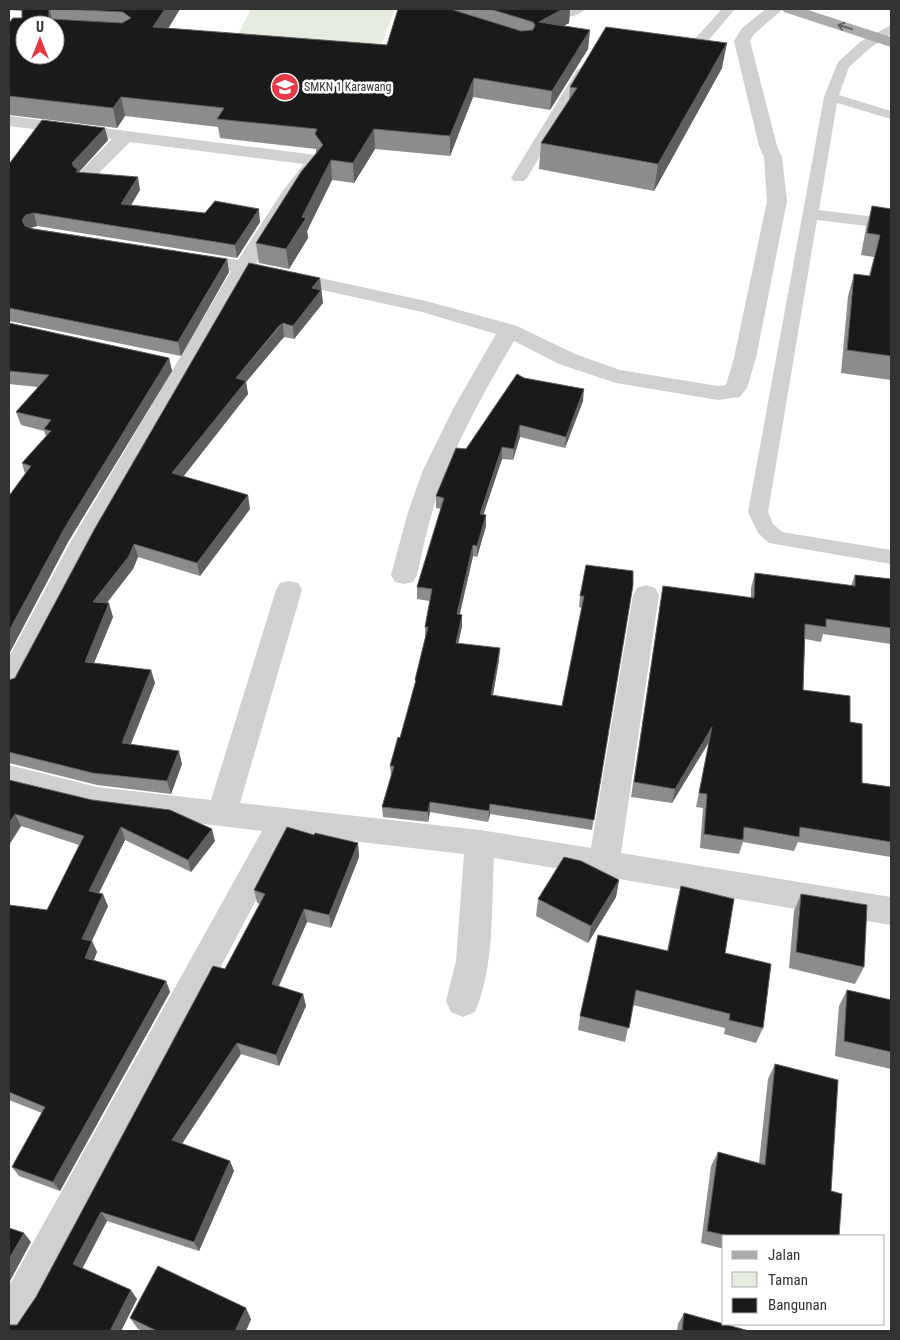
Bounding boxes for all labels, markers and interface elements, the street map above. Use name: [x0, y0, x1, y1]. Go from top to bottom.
north arrow: [15, 15, 65, 65]
text: U: [36, 19, 44, 35]
one-way arrow: [837, 21, 853, 31]
school or university icon: SMKN 1 Karawang: [270, 72, 300, 102]
place label: SMKN 1 Karawang: [304, 80, 392, 94]
legend: [722, 1235, 885, 1325]
text: Jalan: [768, 1246, 800, 1264]
text: Taman: [768, 1271, 808, 1289]
text: Bangunan: [768, 1296, 827, 1314]

